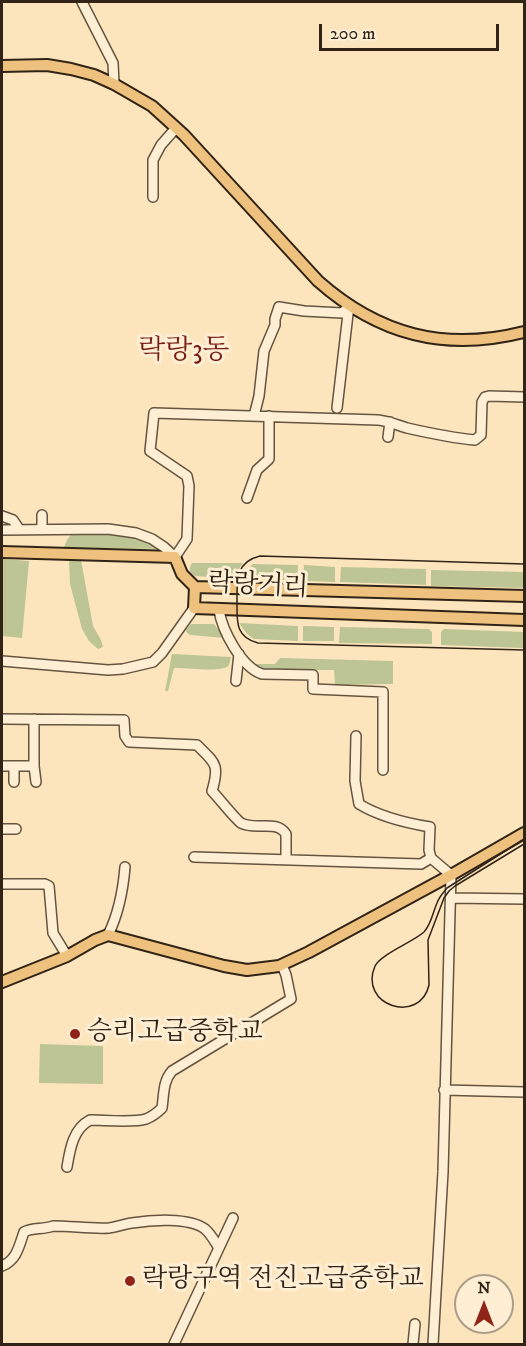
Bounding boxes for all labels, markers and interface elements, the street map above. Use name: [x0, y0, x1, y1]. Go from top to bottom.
scale bar: [322, 12, 502, 50]
text: 200 m: [330, 23, 376, 45]
district label: 락랑3동: [138, 335, 230, 369]
street label: 락랑거리: [207, 569, 309, 605]
place label: 승리고급중학교: [87, 1018, 263, 1050]
marker: 승리고급중학교: [68, 1027, 82, 1041]
place label: 락랑구역 전진고급중학교: [142, 1265, 424, 1297]
marker: 락랑구역 전진고급중학교: [123, 1274, 137, 1288]
north arrow: [454, 1274, 514, 1334]
text: N: [477, 1278, 491, 1298]

